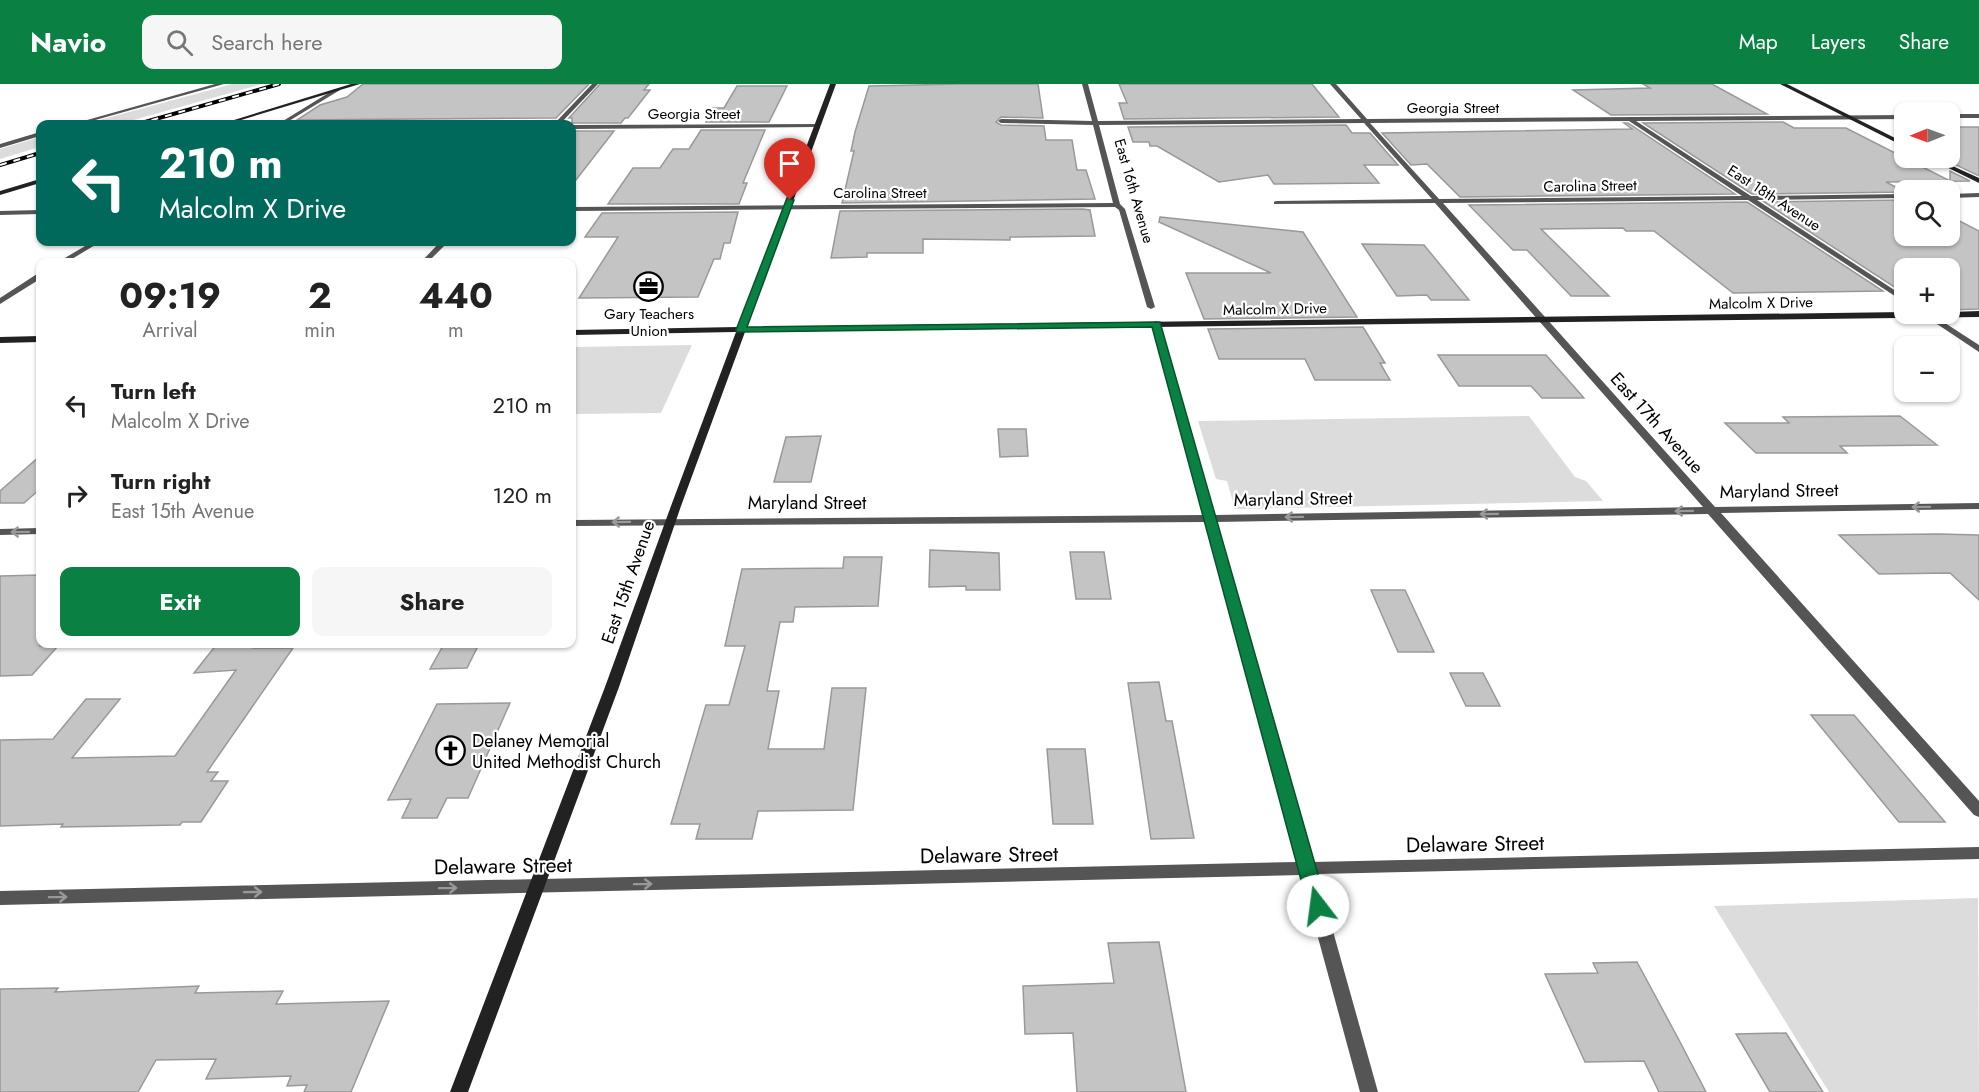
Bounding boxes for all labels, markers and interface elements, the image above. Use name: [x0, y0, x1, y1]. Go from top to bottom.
search box: [142, 15, 562, 69]
text: Navio: [30, 22, 106, 63]
icon: search: [163, 26, 196, 59]
text: Search here: [211, 26, 322, 58]
text: Map: [1739, 27, 1778, 57]
text: Layers: [1811, 27, 1866, 57]
text: Share: [1899, 27, 1949, 57]
street label: Georgia Street: [1407, 97, 1500, 119]
north arrow: [1894, 102, 1960, 168]
map controls: [1894, 102, 1960, 402]
street label: Georgia Street: [648, 103, 741, 125]
text: 210 m: [159, 133, 283, 194]
street label: East 16th Avenue: [1109, 136, 1159, 246]
pin: [764, 138, 815, 200]
icon: left: [60, 144, 138, 222]
icon: arrive: [773, 147, 806, 180]
street label: East 18th Avenue: [1723, 160, 1825, 237]
street label: Carolina Street: [1543, 174, 1637, 198]
button: search: [1894, 180, 1960, 246]
street label: Carolina Street: [833, 182, 927, 204]
text: Malcolm X Drive: [159, 189, 346, 228]
button: +: [1894, 258, 1960, 324]
text: 09:19: [119, 269, 221, 321]
text: 2: [308, 269, 332, 321]
text: 440: [419, 269, 493, 321]
office icon: Gary Teachers Union: [633, 271, 665, 303]
street label: Malcolm X Drive: [1709, 291, 1813, 315]
street label: Malcolm X Drive: [1223, 297, 1327, 321]
place label: Gary Teachers Union: [604, 303, 694, 342]
text: Arrival: [143, 316, 198, 345]
text: min: [304, 316, 336, 345]
text: m: [448, 316, 464, 345]
button: −: [1894, 336, 1960, 402]
street label: East 17th Avenue: [1604, 367, 1710, 479]
text: Turn left: [111, 375, 196, 407]
icon: left: [60, 389, 93, 422]
text: 210 m: [493, 389, 552, 421]
text: Malcolm X Drive: [111, 407, 250, 436]
text: Turn right: [111, 465, 211, 497]
street label: Maryland Street: [1719, 477, 1839, 505]
icon: right: [60, 479, 93, 512]
text: 120 m: [493, 479, 552, 511]
street label: Maryland Street: [1233, 485, 1353, 513]
street label: Maryland Street: [748, 490, 867, 516]
text: East 15th Avenue: [111, 497, 254, 526]
one-way arrow: [1911, 501, 1931, 513]
one-way arrow: [1674, 505, 1694, 517]
one-way arrow: [1479, 508, 1499, 520]
one-way arrow: [1284, 511, 1304, 523]
street label: East 15th Avenue: [595, 517, 661, 647]
one-way arrow: [611, 517, 631, 528]
one-way arrow: [11, 526, 31, 538]
button: Exit: [60, 567, 300, 636]
button: Share: [312, 567, 552, 636]
place label: Delaney Memorial United Methodist Church: [472, 728, 661, 775]
church icon: Delaney Memorial United Methodist Church: [435, 735, 467, 767]
street label: Delaware Street: [1406, 828, 1544, 860]
street label: Delaware Street: [920, 839, 1058, 871]
street label: Delaware Street: [434, 850, 572, 882]
position arrow: [1286, 874, 1350, 938]
one-way arrow: [633, 878, 653, 889]
one-way arrow: [438, 882, 458, 894]
one-way arrow: [243, 886, 263, 898]
one-way arrow: [48, 891, 68, 903]

